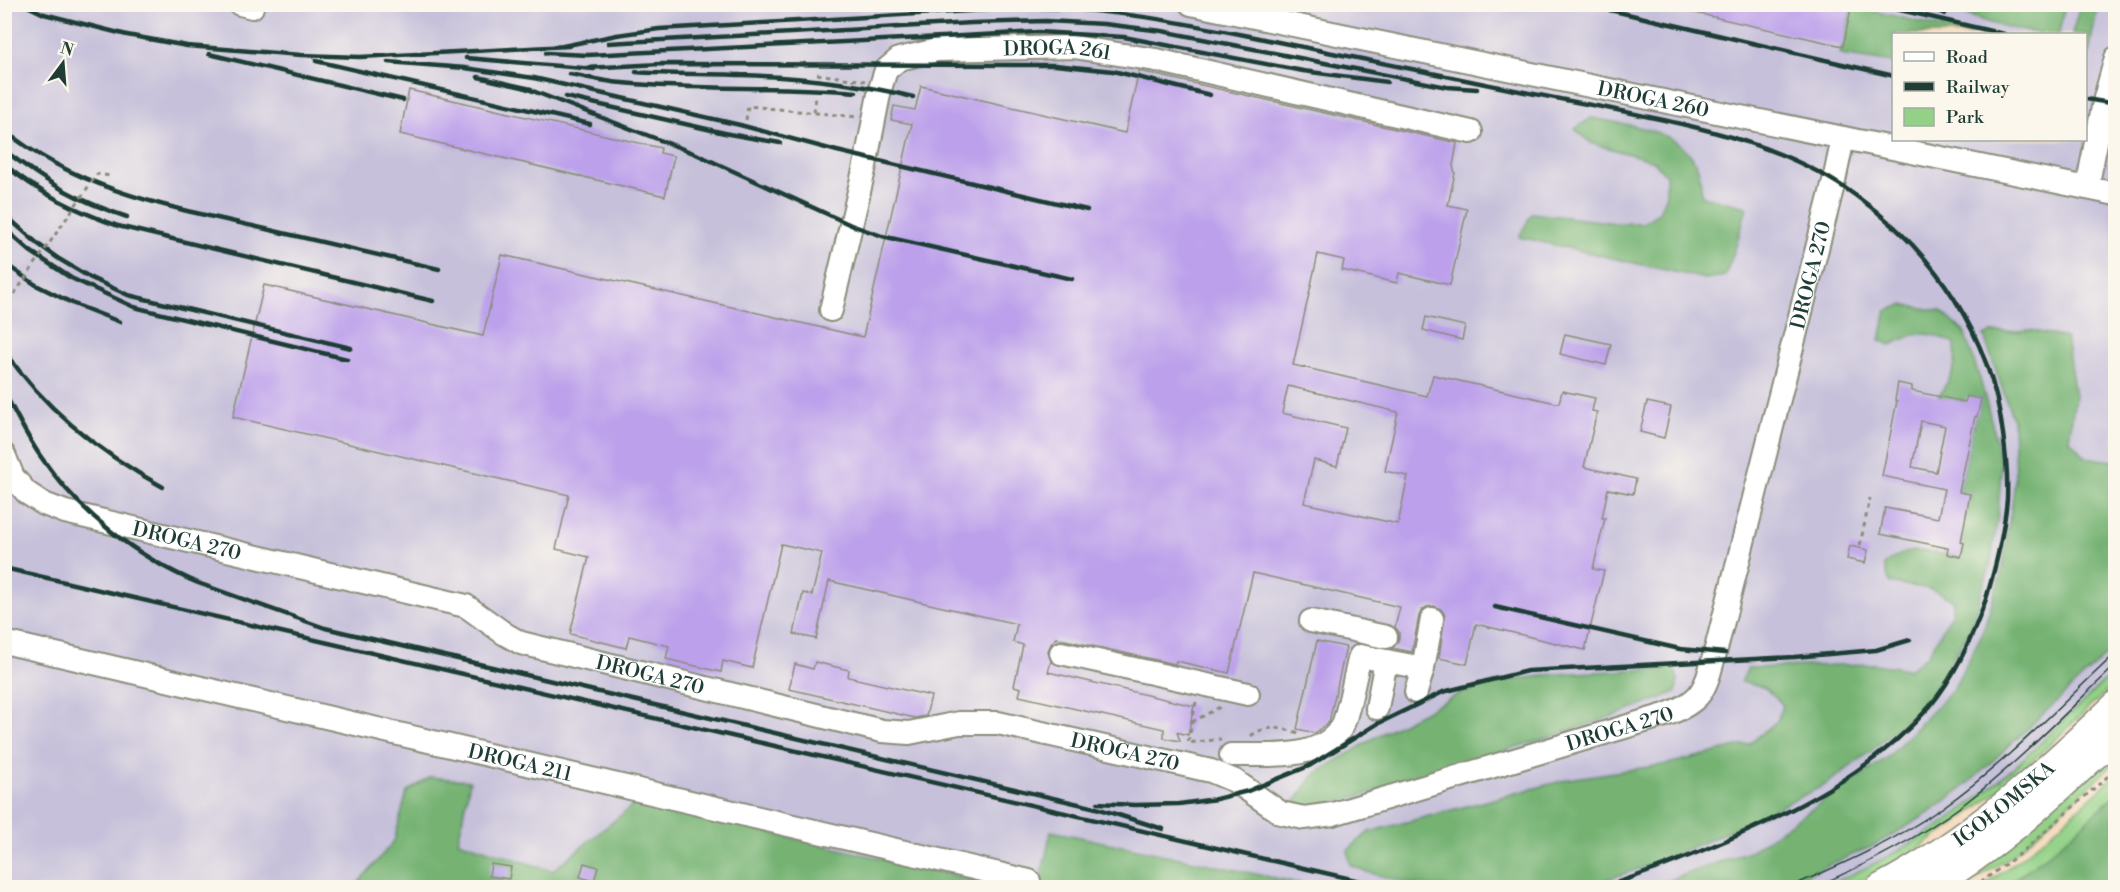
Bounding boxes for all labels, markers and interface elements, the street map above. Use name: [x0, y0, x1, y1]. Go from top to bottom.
north arrow: [33, 33, 93, 93]
legend: [1892, 33, 2087, 141]
street label: DROGA 261: [1003, 36, 1113, 67]
text: N: [58, 38, 76, 61]
text: Road: [1946, 46, 1989, 69]
text: Railway: [1946, 76, 2010, 99]
street label: DROGA 260: [1595, 77, 1711, 124]
text: Park: [1946, 106, 1985, 129]
street label: DROGA 270: [1786, 219, 1837, 332]
street label: DROGA 270: [130, 517, 243, 567]
street label: DROGA 270: [593, 651, 707, 701]
street label: DROGA 270: [1563, 702, 1678, 758]
street label: DROGA 270: [1068, 729, 1182, 778]
street label: DROGA 211: [465, 740, 575, 788]
street label: IGOŁOMSKA: [1949, 756, 2062, 853]

